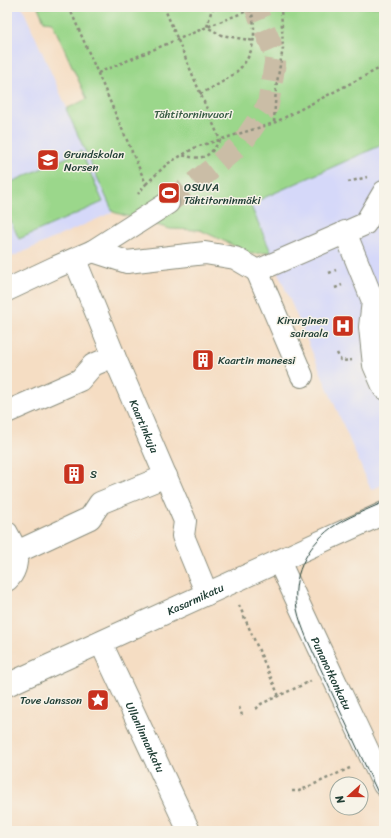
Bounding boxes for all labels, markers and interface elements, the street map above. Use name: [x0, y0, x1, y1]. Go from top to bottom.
park label: Tähtitorninvuori: [154, 105, 233, 124]
place label: Grundskolan Norsen: [64, 145, 124, 177]
school or university icon: Grundskolan Norsen: [35, 147, 61, 173]
place label: OSUVA Tähtitorninmäki: [184, 178, 262, 210]
sports icon: OSUVA Tähtitorninmäki: [156, 180, 182, 206]
place label: Kirurginen sairaala: [277, 311, 328, 343]
hospital icon: Kirurginen sairaala: [330, 313, 356, 339]
building icon: Kaartin maneesi: [190, 347, 216, 373]
place label: Kaartin maneesi: [218, 351, 296, 370]
street label: Kaartinkuja: [124, 396, 164, 457]
building icon: S: [61, 461, 87, 487]
place label: S: [90, 465, 97, 484]
street label: Kasarmikatu: [164, 578, 227, 620]
street label: Punanotkonkatu: [306, 633, 357, 713]
place icon: Tove Jansson: [85, 687, 111, 713]
place label: Tove Jansson: [20, 691, 82, 710]
street label: Ullanlinnankatu: [120, 699, 170, 776]
north arrow: [329, 776, 369, 816]
text: N: [330, 792, 351, 807]

